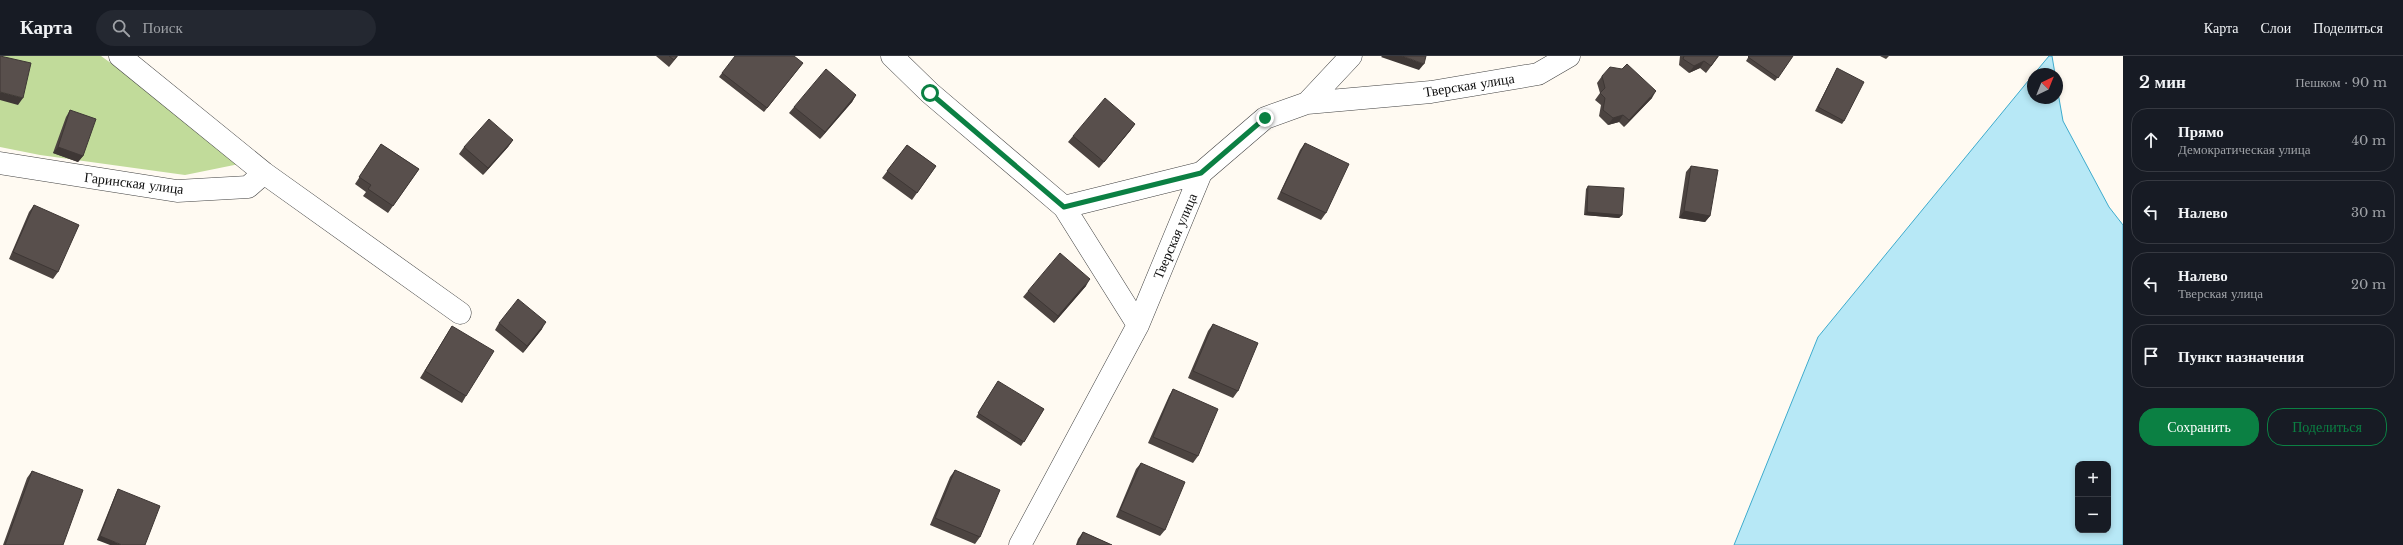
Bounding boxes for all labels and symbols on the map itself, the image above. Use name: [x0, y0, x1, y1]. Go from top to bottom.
north arrow: [2027, 68, 2063, 104]
street label: Тверская улица: [1422, 69, 1516, 101]
route start: [921, 84, 939, 102]
route end: [1256, 109, 1274, 127]
street label: Гаринская улица: [83, 168, 185, 198]
street label: Тверская улица: [1149, 190, 1201, 282]

